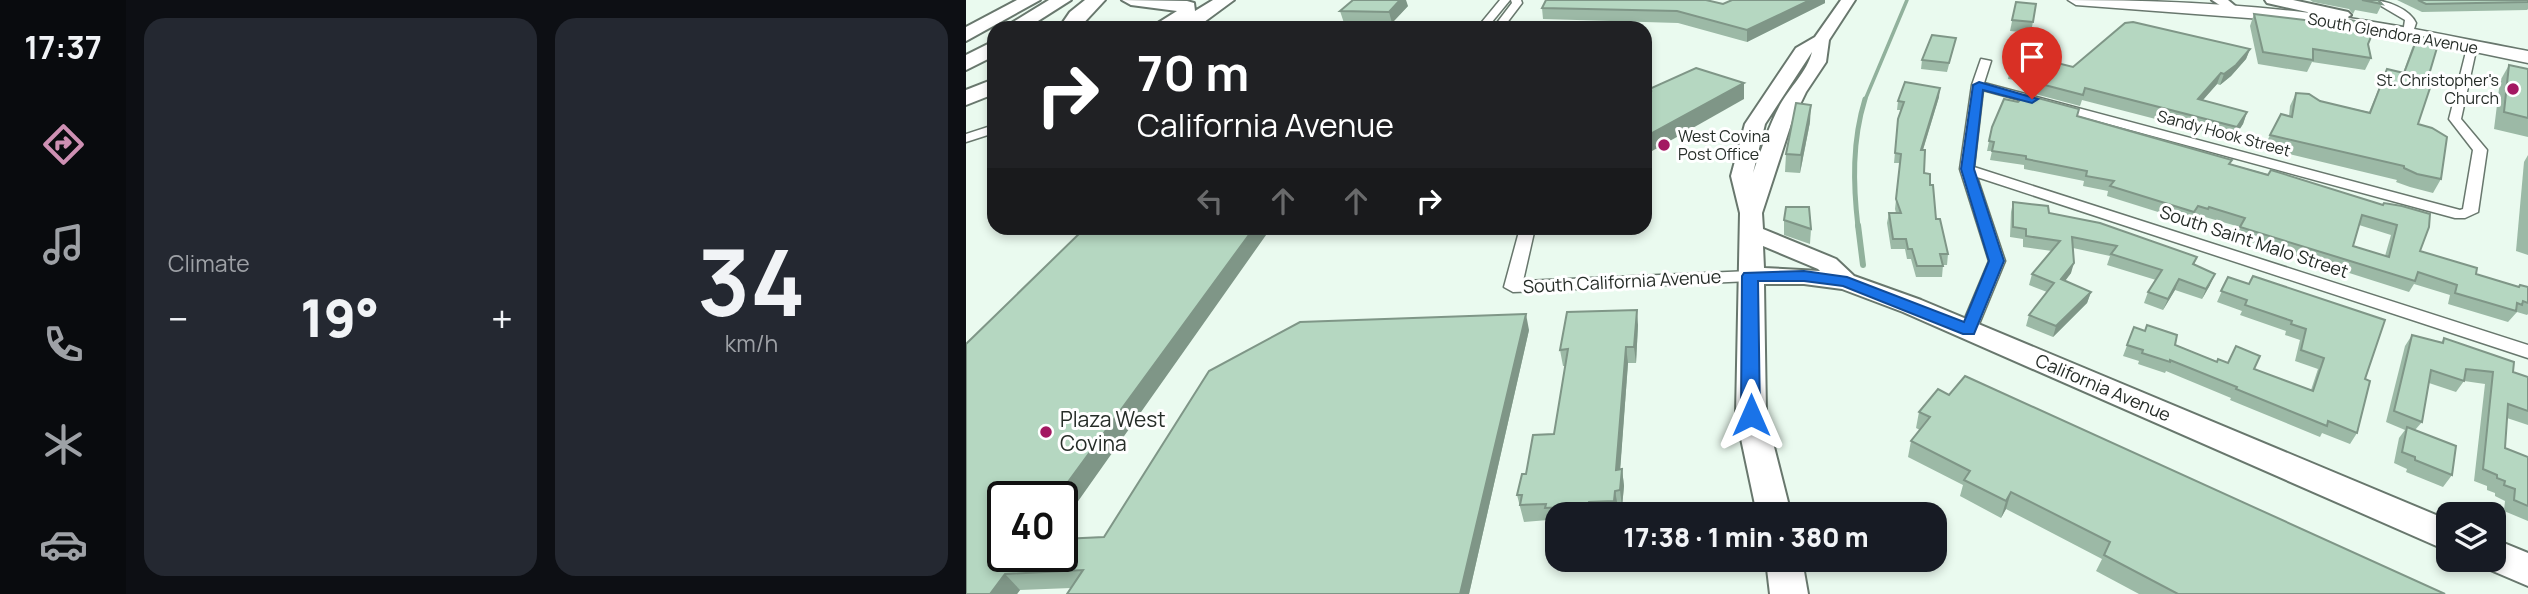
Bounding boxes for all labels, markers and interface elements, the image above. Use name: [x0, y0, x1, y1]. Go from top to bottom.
street label: South Glendora Avenue: [2306, 7, 2480, 59]
text: 17:37: [24, 25, 102, 69]
pin: [2002, 27, 2062, 99]
icon: arrive: [2013, 38, 2051, 76]
text: 70 m: [1137, 39, 1249, 106]
icon: right: [1022, 49, 1113, 140]
place label: St. Christopher's Church: [2376, 69, 2499, 109]
marker: St. Christopher's Church: [2505, 81, 2521, 97]
text: California Avenue: [1137, 103, 1394, 147]
street label: Sandy Hook Street: [2155, 105, 2293, 161]
icon: directions: [39, 120, 88, 169]
place label: West Covina Post Office: [1678, 125, 1770, 165]
marker: West Covina Post Office: [1656, 137, 1672, 153]
icon: left: [1191, 182, 1229, 220]
icon: ahead: [1264, 182, 1302, 220]
icon: ahead: [1337, 182, 1375, 220]
icon: right: [1410, 182, 1448, 220]
street label: South Saint Malo Street: [2157, 199, 2352, 283]
text: 34: [697, 219, 806, 343]
icon: music: [39, 220, 88, 269]
text: Climate: [168, 247, 250, 279]
street label: South California Avenue: [1522, 264, 1722, 298]
text: 19°: [300, 282, 379, 353]
text: −: [168, 292, 189, 344]
text: +: [491, 292, 513, 344]
icon: phone: [39, 320, 88, 369]
text: km/h: [725, 327, 778, 359]
street label: California Avenue: [2032, 348, 2175, 426]
position arrow: [1714, 378, 1788, 452]
place label: Plaza West Covina: [1060, 405, 1166, 457]
icon: climate: [39, 420, 88, 469]
marker: Plaza West Covina: [1038, 424, 1054, 440]
speed limit sign: 40: [987, 481, 1078, 572]
map controls: [2436, 502, 2506, 572]
button: layers: [2436, 502, 2506, 572]
text: 17:38 · 1 min · 380 m: [1623, 519, 1869, 555]
icon: car: [39, 520, 88, 569]

